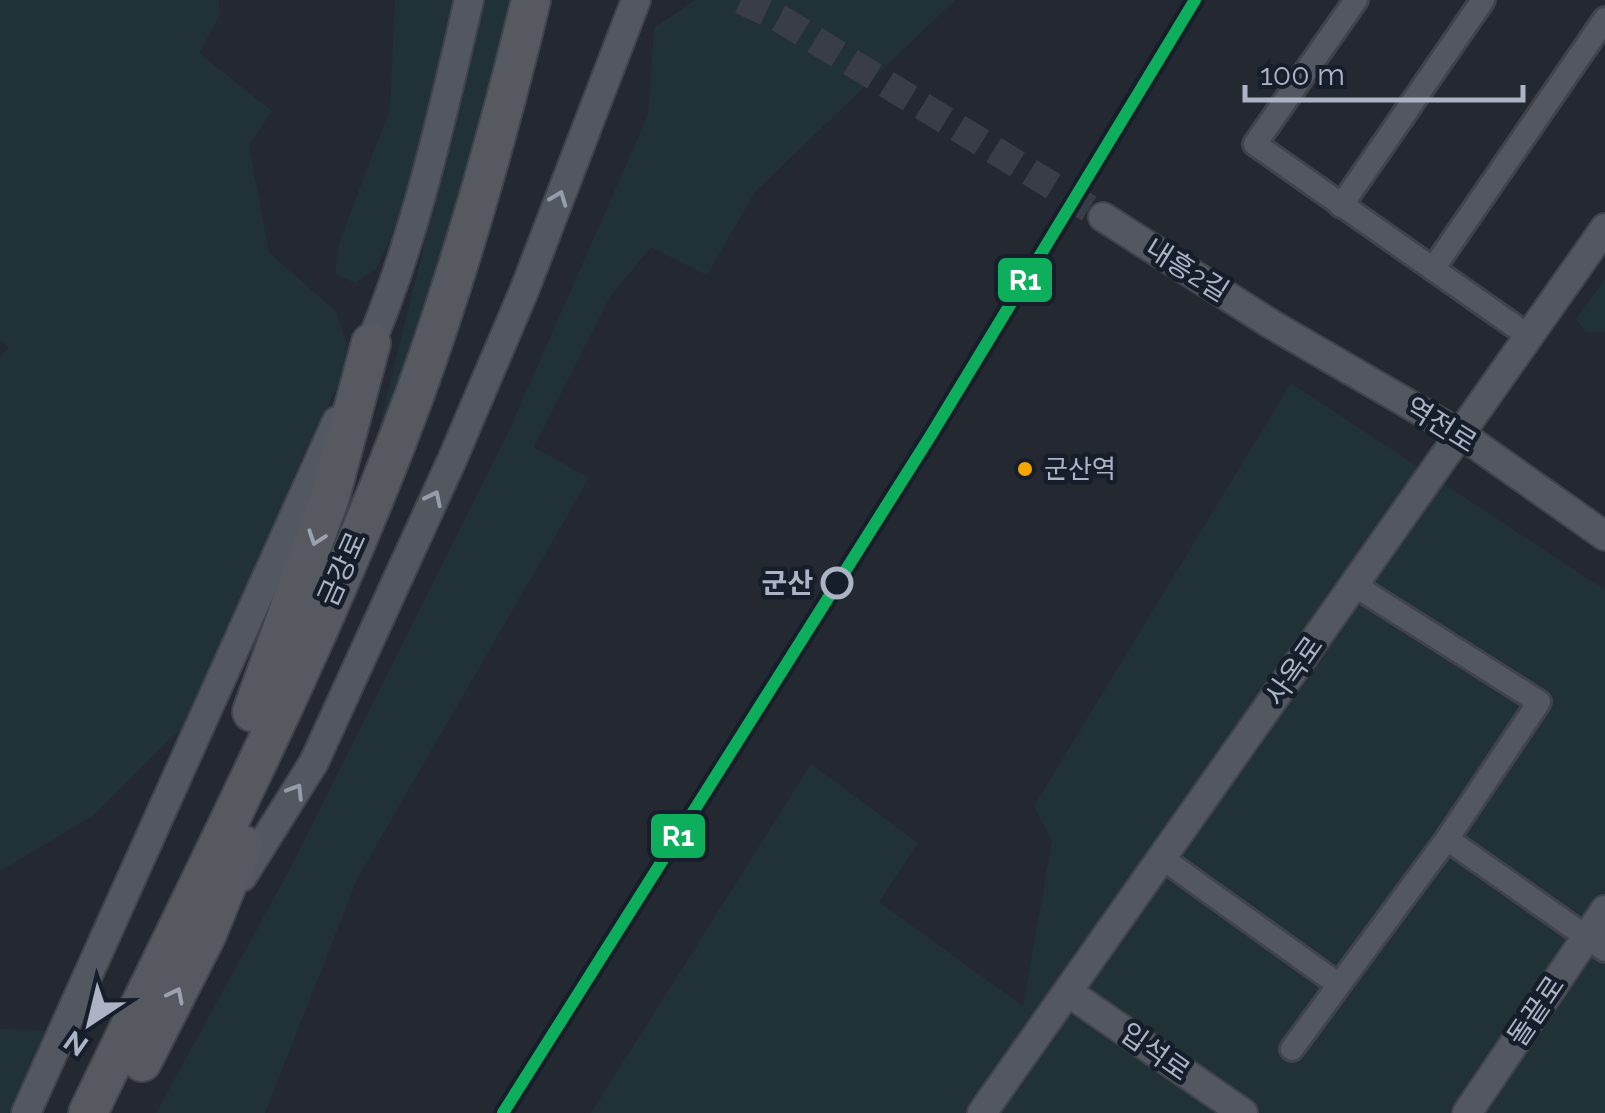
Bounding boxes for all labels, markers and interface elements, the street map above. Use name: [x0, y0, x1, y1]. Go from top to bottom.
scale bar: [1245, 40, 1522, 102]
text: 100 m: [1260, 57, 1345, 92]
one-way arrow: [548, 190, 568, 208]
street label: 내흥2길: [1139, 232, 1235, 308]
line badge: R1: [996, 256, 1054, 304]
text: R1: [1009, 264, 1041, 297]
street label: 역전로: [1399, 391, 1483, 459]
place label: 군산역: [1044, 454, 1116, 484]
marker: 군산역: [1015, 459, 1035, 479]
one-way arrow: [421, 490, 441, 508]
street label: 금강로: [311, 527, 373, 611]
one-way arrow: [308, 529, 328, 546]
place label: 군산: [761, 567, 813, 600]
marker: 군산: [822, 568, 852, 598]
street label: 사옥로: [1258, 630, 1330, 712]
one-way arrow: [283, 784, 302, 802]
line badge: R1: [649, 812, 707, 860]
text: R1: [662, 820, 694, 853]
street label: 돌끝로: [1501, 970, 1571, 1052]
north arrow: [40, 973, 140, 1073]
one-way arrow: [163, 987, 183, 1005]
street label: 입석로: [1114, 1016, 1196, 1088]
text: N: [58, 1023, 94, 1063]

